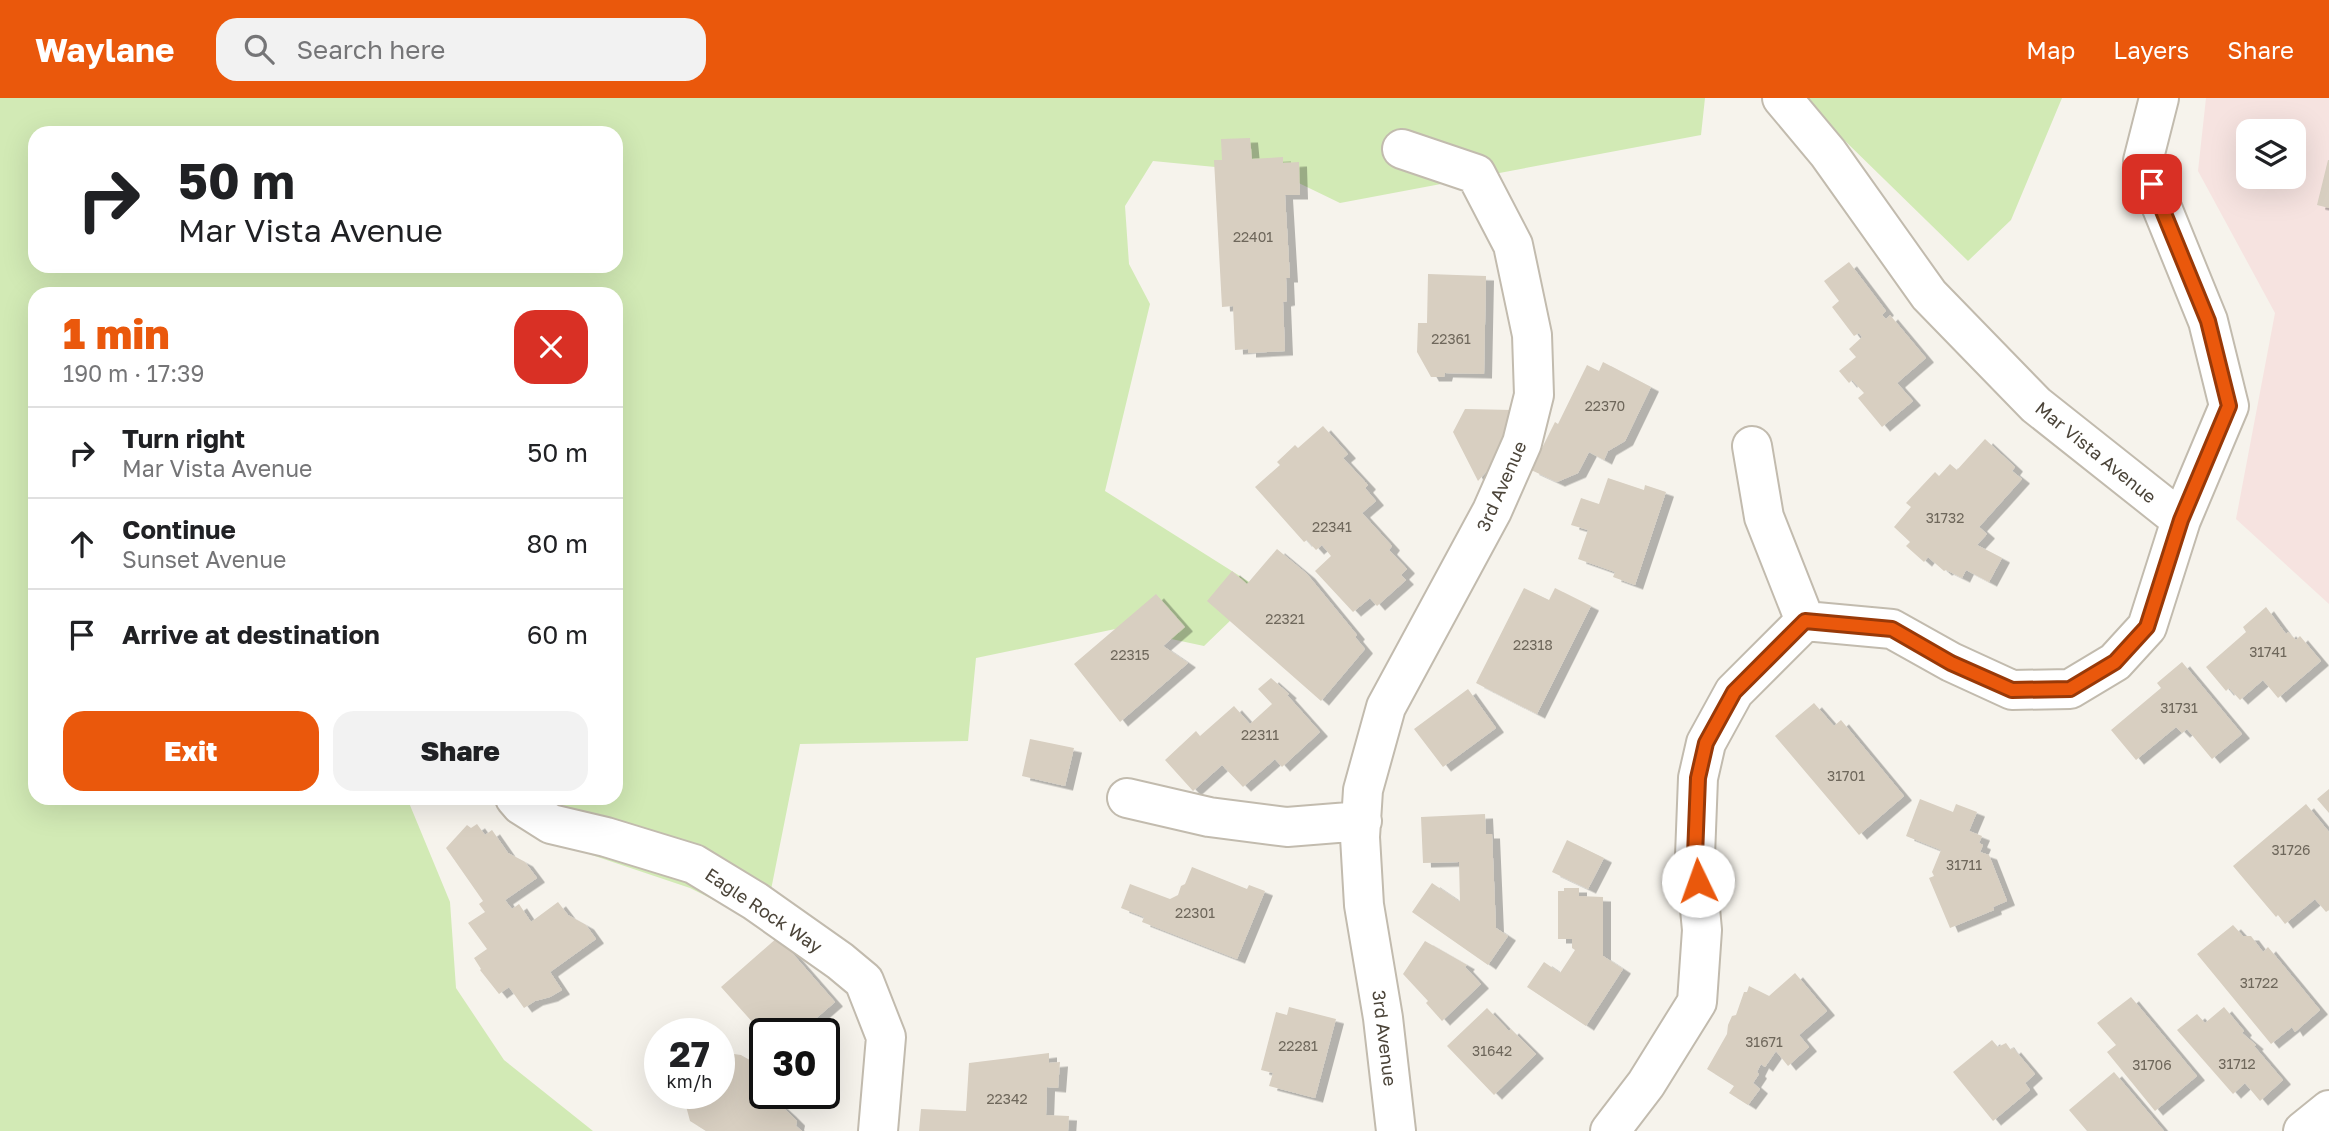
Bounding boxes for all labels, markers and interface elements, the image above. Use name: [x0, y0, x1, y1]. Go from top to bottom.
search box: [216, 18, 706, 81]
text: Waylane: [35, 30, 174, 69]
icon: search: [240, 30, 278, 68]
text: Search here: [296, 34, 445, 65]
text: Map: [2026, 35, 2075, 64]
text: Layers: [2113, 35, 2189, 64]
text: Share: [2227, 35, 2294, 64]
map controls: [2236, 119, 2306, 189]
button: layers: [2236, 119, 2306, 189]
text: 50 m: [178, 151, 295, 210]
icon: right: [63, 154, 154, 245]
pin: [2122, 154, 2182, 214]
icon: arrive: [2133, 165, 2171, 203]
text: Mar Vista Avenue: [178, 211, 443, 249]
house number: 22401: [1233, 228, 1273, 245]
text: 1 min: [63, 308, 170, 358]
button: close: [514, 310, 588, 384]
house number: 22361: [1431, 330, 1471, 347]
text: 190 m · 17:39: [63, 359, 204, 387]
house number: 22370: [1585, 397, 1625, 414]
street label: Mar Vista Avenue: [2031, 397, 2161, 507]
text: Turn right: [122, 423, 245, 454]
icon: right: [63, 434, 101, 472]
text: 50 m: [527, 437, 588, 468]
street label: 3rd Avenue: [1471, 437, 1531, 535]
text: Mar Vista Avenue: [122, 454, 312, 482]
house number: 31732: [1926, 509, 1964, 526]
text: Continue: [122, 514, 236, 545]
house number: 22341: [1312, 518, 1352, 535]
icon: ahead: [63, 525, 101, 563]
text: 80 m: [527, 528, 588, 559]
text: Sunset Avenue: [122, 545, 286, 573]
house number: 22321: [1265, 610, 1305, 627]
icon: arrive: [63, 616, 101, 654]
text: Arrive at destination: [122, 619, 380, 650]
text: 60 m: [527, 619, 588, 650]
house number: 22318: [1513, 636, 1553, 653]
house number: 31741: [2249, 643, 2287, 660]
house number: 22315: [1110, 646, 1150, 663]
house number: 31731: [2160, 699, 2198, 716]
button: Exit: [63, 711, 319, 791]
button: Share: [333, 711, 588, 791]
house number: 22311: [1241, 726, 1279, 743]
house number: 31701: [1827, 767, 1865, 784]
house number: 31726: [2272, 841, 2311, 858]
position arrow: [1661, 844, 1735, 918]
house number: 31711: [1946, 856, 1982, 873]
street label: Eagle Rock Way: [701, 863, 827, 957]
house number: 22301: [1175, 904, 1215, 921]
house number: 31722: [2240, 974, 2278, 991]
street label: 3rd Avenue: [1368, 989, 1402, 1087]
speed limit sign: 30: [749, 1018, 840, 1109]
text: 27: [669, 1033, 710, 1075]
house number: 31671: [1745, 1033, 1783, 1050]
house number: 22281: [1278, 1037, 1318, 1054]
house number: 31642: [1472, 1042, 1512, 1059]
house number: 31712: [2218, 1055, 2256, 1072]
house number: 31706: [2132, 1056, 2172, 1073]
text: km/h: [667, 1070, 712, 1092]
house number: 22342: [986, 1090, 1028, 1107]

